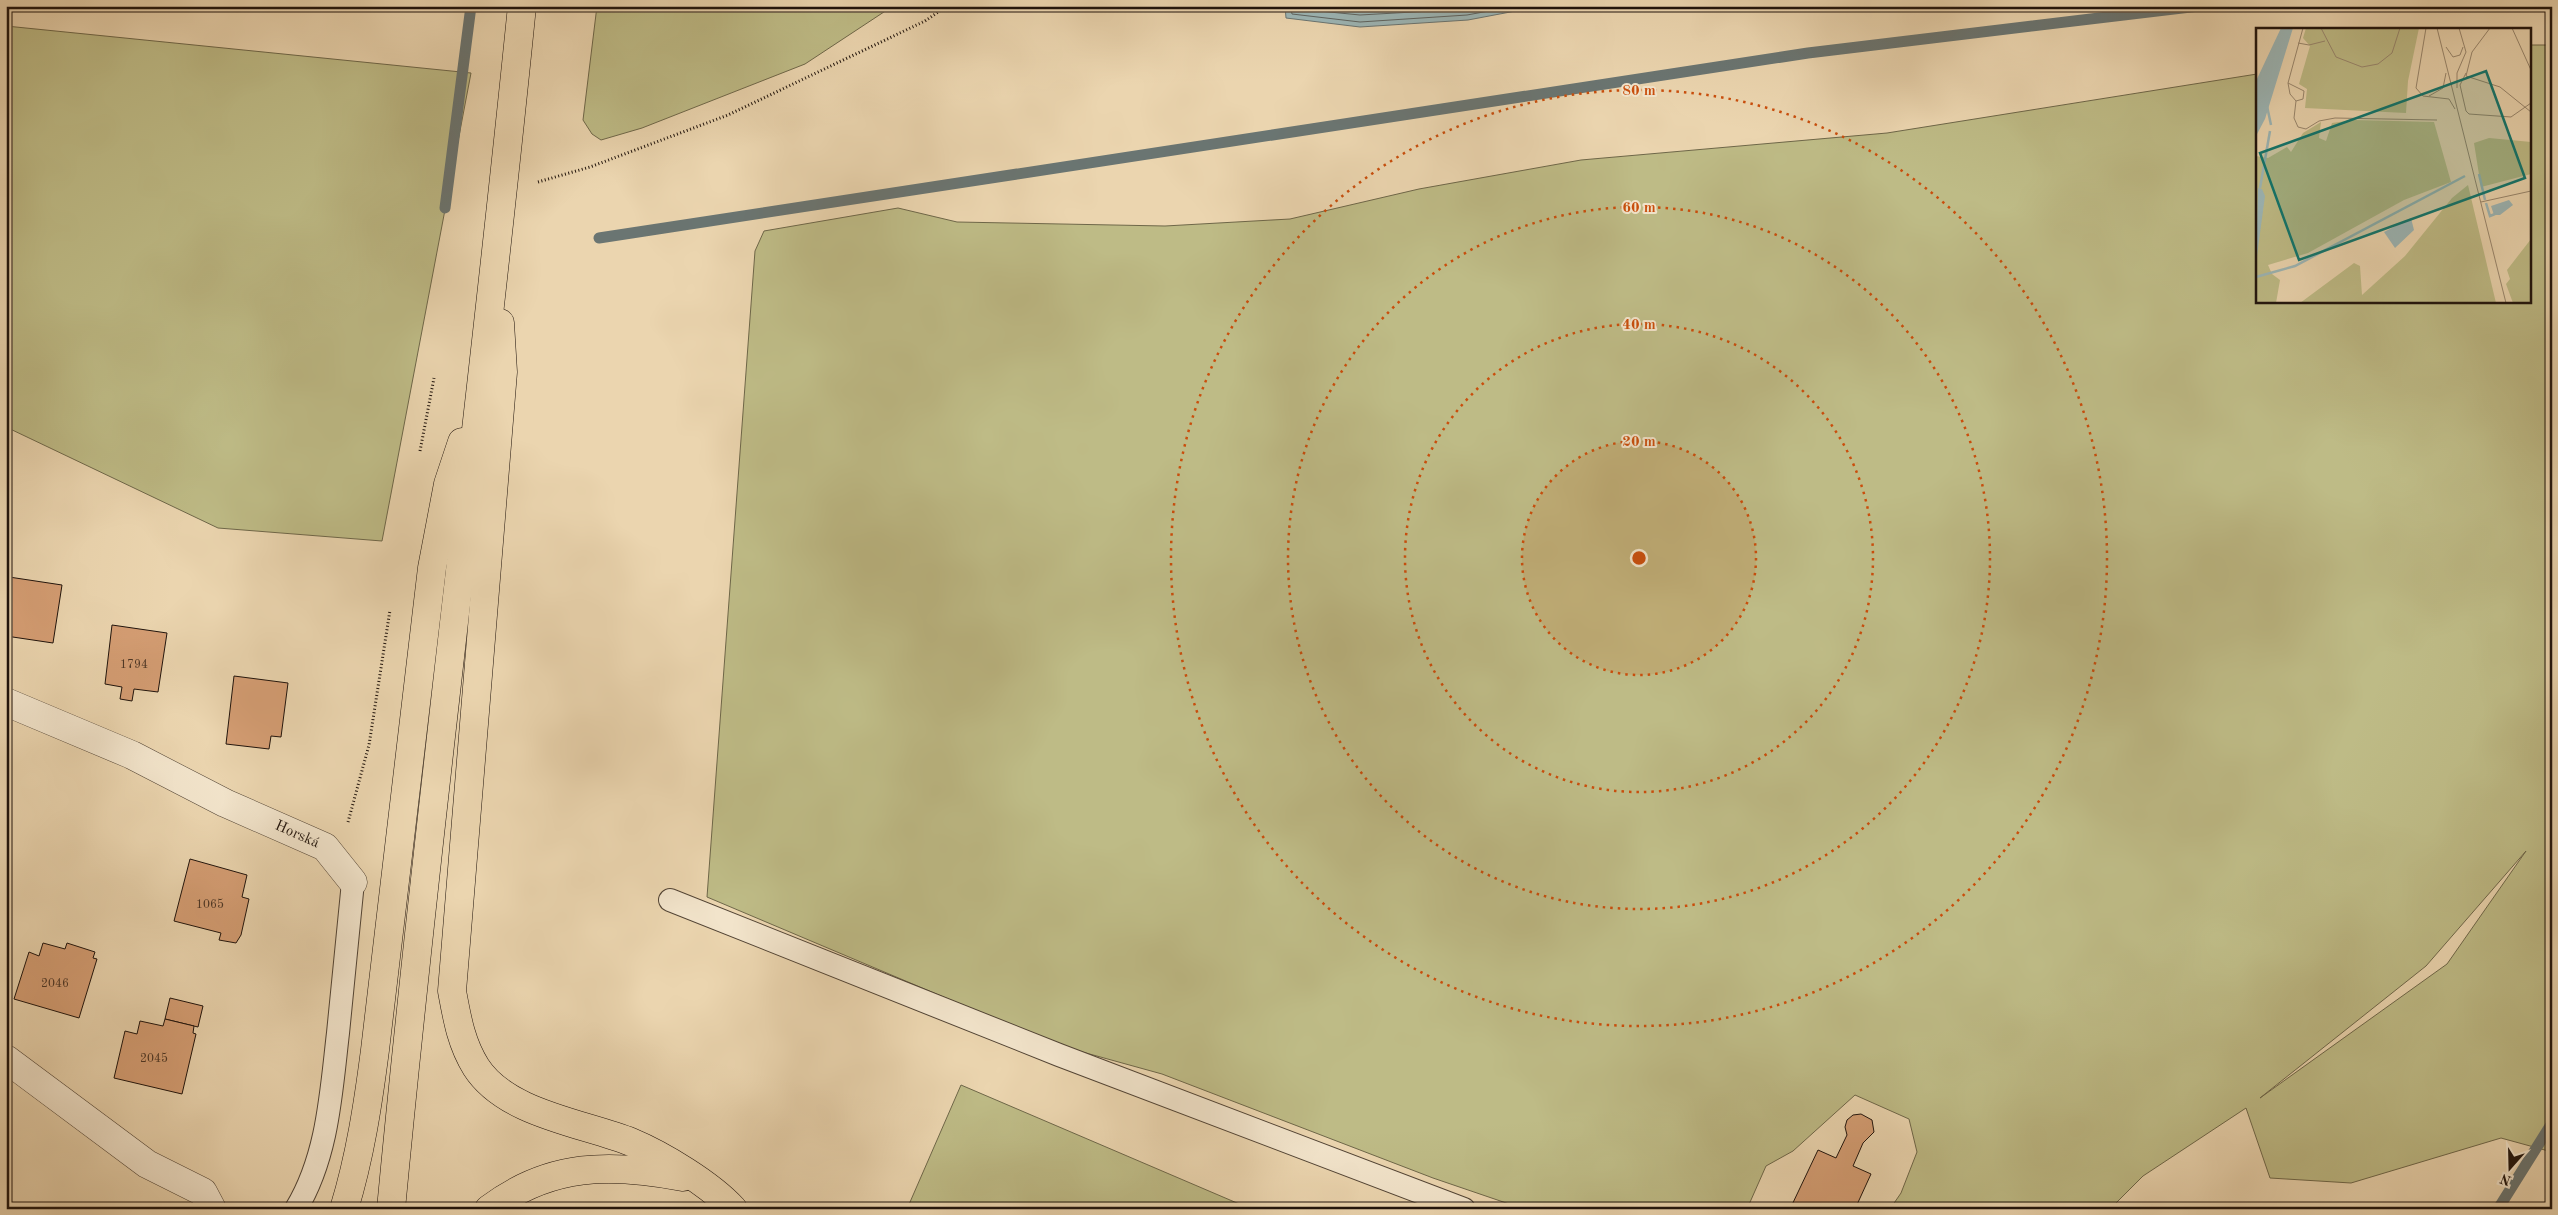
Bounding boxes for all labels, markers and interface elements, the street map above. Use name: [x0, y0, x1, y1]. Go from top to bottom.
inset map: [2256, 28, 2530, 302]
text: 80 m: [1622, 84, 1656, 99]
text: 60 m: [1622, 201, 1656, 216]
text: 40 m: [1622, 318, 1656, 333]
text: 20 m: [1622, 435, 1656, 450]
centre of rings: [1630, 549, 1648, 567]
house number: 1794: [120, 659, 148, 671]
street label: Horská: [272, 819, 322, 852]
house number: 1065: [196, 898, 224, 911]
house number: 2046: [41, 978, 69, 990]
house number: 2045: [140, 1052, 168, 1065]
north arrow: [2486, 1142, 2536, 1192]
text: N: [2498, 1171, 2513, 1188]

